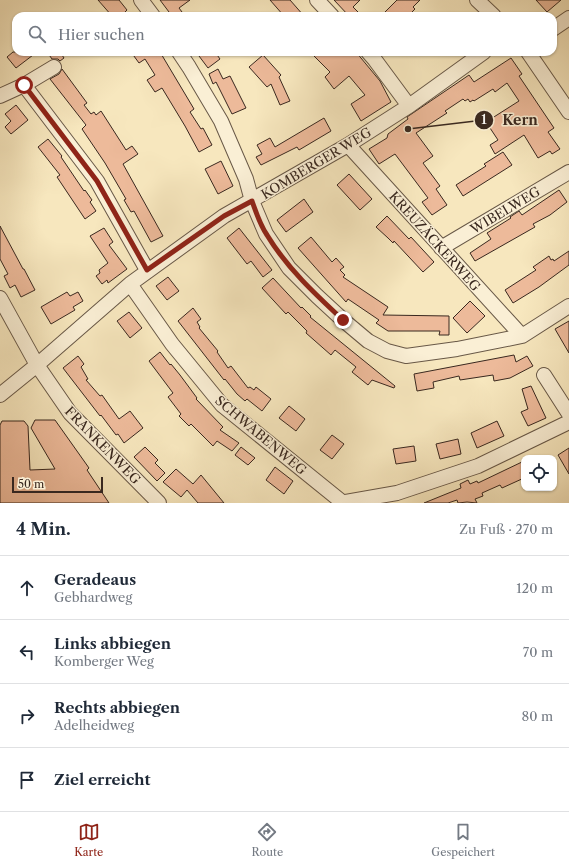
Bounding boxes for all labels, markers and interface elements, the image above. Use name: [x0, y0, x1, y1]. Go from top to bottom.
search box: [12, 12, 557, 56]
icon: search: [26, 23, 48, 45]
text: Hier suchen: [58, 25, 145, 44]
route start: [15, 76, 33, 94]
callout: Kern: [474, 107, 546, 133]
text: Kern: [502, 111, 538, 129]
text: 1: [481, 112, 487, 127]
street label: KOMBERGER WEG: [258, 124, 374, 202]
street label: WIBELWEG: [466, 183, 543, 238]
street label: KREUZÄCKERWEG: [386, 188, 484, 294]
route end: [334, 311, 352, 329]
street label: SCHWABENWEG: [212, 392, 310, 478]
street label: FRANKENWEG: [62, 403, 144, 488]
map controls: [521, 455, 557, 491]
button: locate: [521, 455, 557, 491]
scale bar: [12, 475, 103, 494]
text: 50 m: [18, 477, 44, 491]
text: 4 Min.: [16, 519, 71, 539]
text: Zu Fuß · 270 m: [459, 521, 553, 537]
text: Geradeaus: [54, 570, 136, 589]
icon: ahead: [16, 577, 38, 599]
text: 120 m: [516, 580, 553, 596]
text: Gebhardweg: [54, 589, 132, 605]
text: Links abbiegen: [54, 634, 171, 653]
icon: left: [16, 641, 38, 663]
text: 70 m: [523, 644, 553, 660]
text: Komberger Weg: [54, 653, 154, 669]
text: Rechts abbiegen: [54, 698, 180, 717]
icon: right: [16, 705, 38, 727]
text: 80 m: [521, 708, 553, 724]
text: Adelheidweg: [54, 717, 134, 733]
icon: arrive: [16, 769, 38, 791]
text: Ziel erreicht: [54, 770, 150, 789]
tab: Karte: [74, 821, 103, 859]
tab: Route: [252, 821, 283, 859]
tab: Gespeichert: [431, 821, 495, 859]

